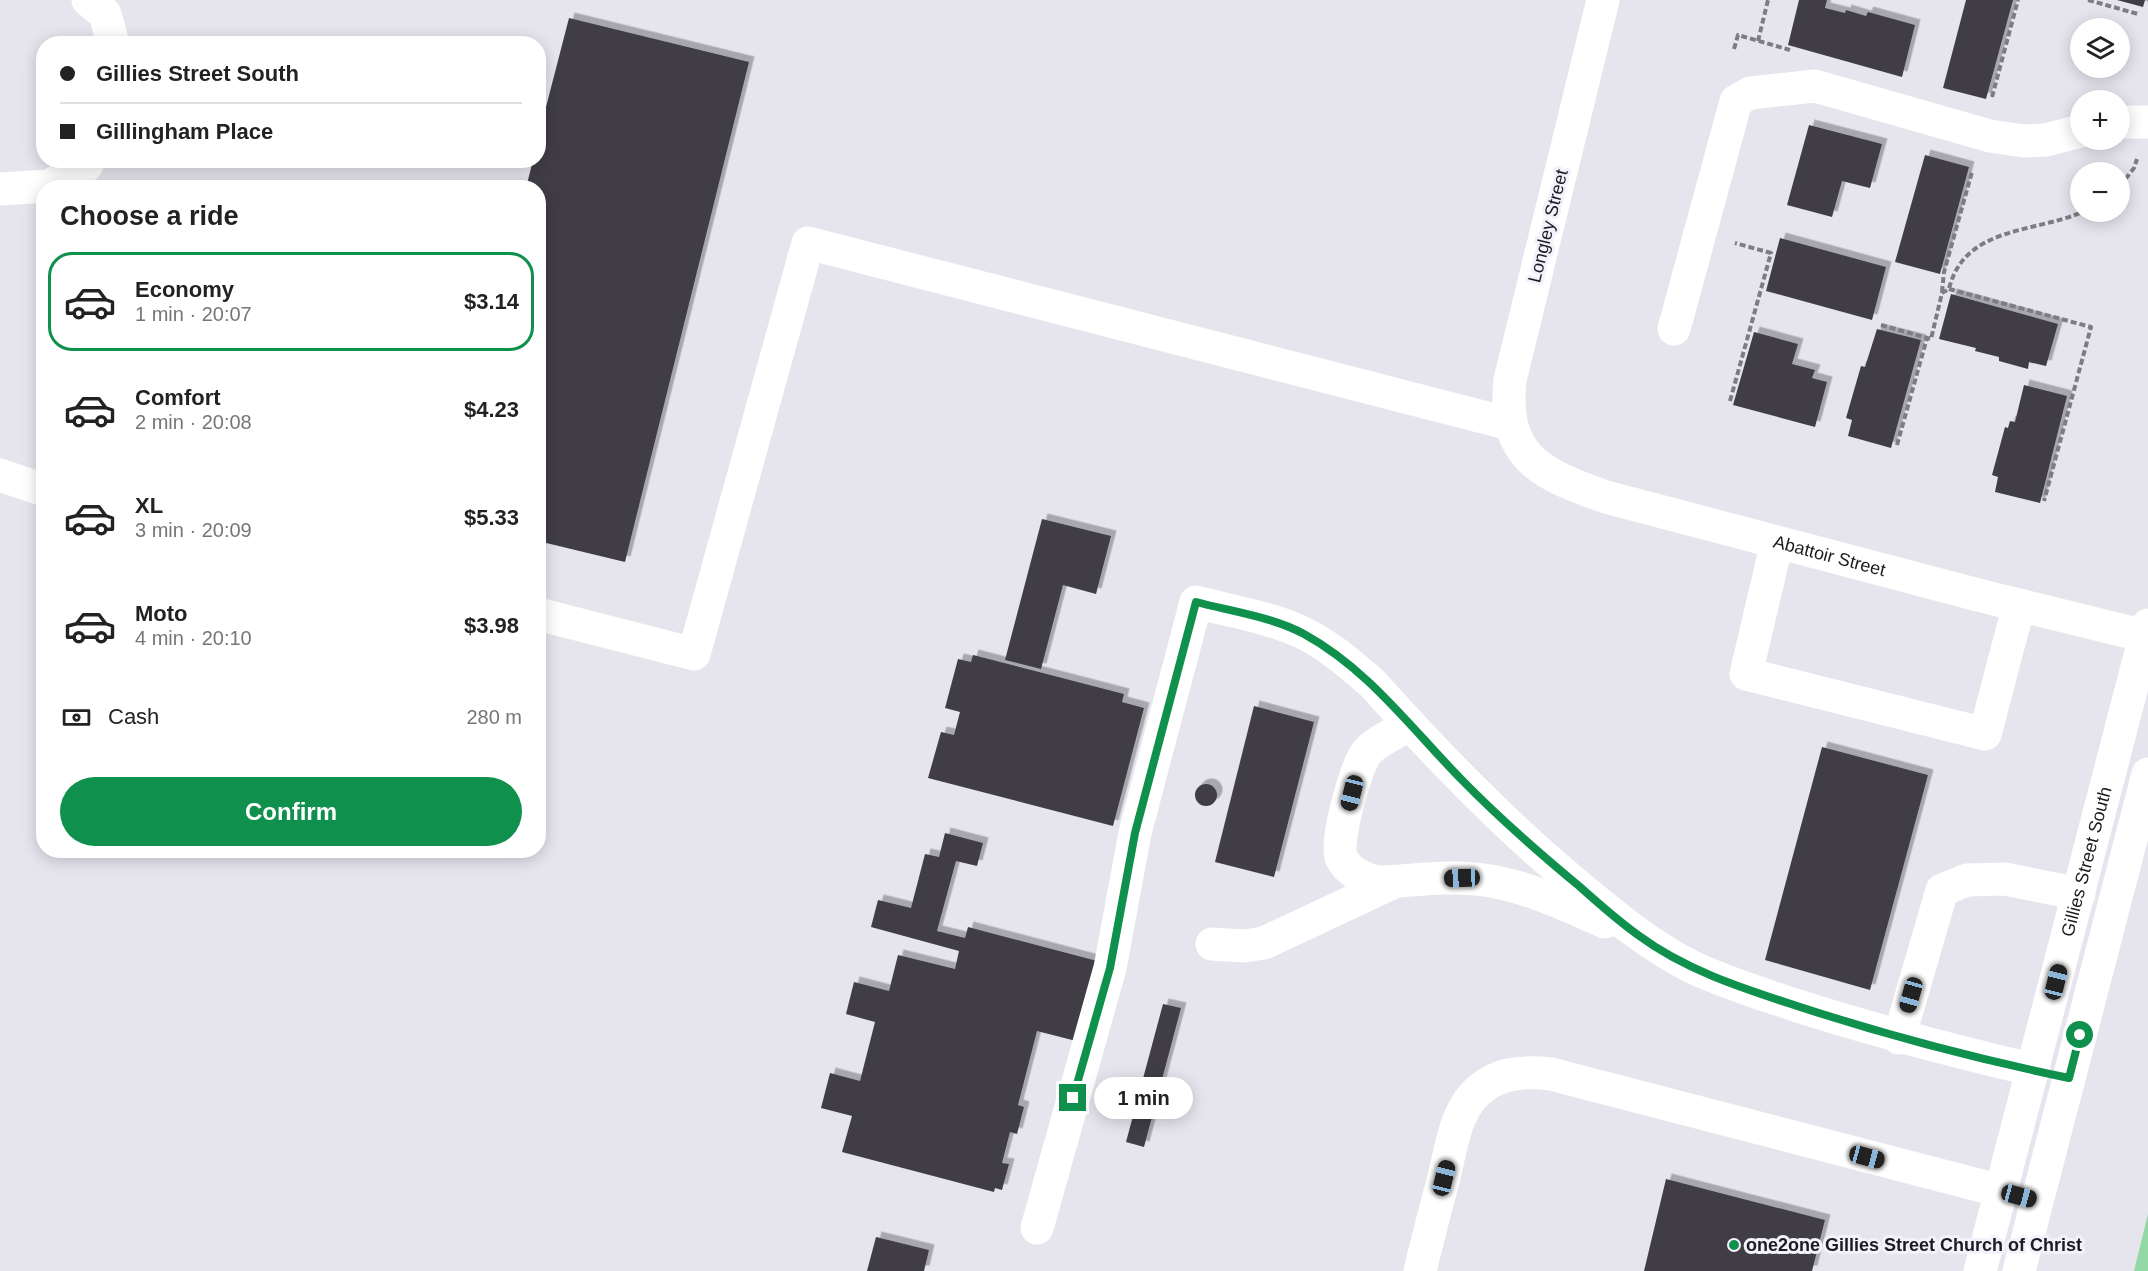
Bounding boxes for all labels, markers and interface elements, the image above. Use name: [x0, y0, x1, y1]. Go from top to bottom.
map controls: [2070, 18, 2130, 222]
button: layers: [2070, 18, 2130, 78]
text: Gillies Street South: [96, 61, 299, 86]
button: +: [2070, 90, 2130, 150]
text: Gillingham Place: [96, 119, 273, 144]
button: −: [2070, 162, 2130, 222]
street label: Longley Street: [1524, 167, 1572, 285]
text: Choose a ride: [60, 201, 239, 231]
icon: car: [63, 275, 117, 329]
text: Economy: [135, 277, 234, 302]
text: $3.14: [464, 289, 519, 314]
text: 1 min · 20:07: [135, 303, 252, 325]
icon: car: [63, 383, 117, 437]
text: Comfort: [135, 385, 221, 410]
text: $4.23: [464, 397, 519, 422]
text: 2 min · 20:08: [135, 411, 252, 433]
icon: car: [63, 491, 117, 545]
text: XL: [135, 493, 163, 518]
text: $5.33: [464, 505, 519, 530]
text: 3 min · 20:09: [135, 519, 252, 541]
street label: Abattoir Street: [1771, 531, 1888, 580]
icon: car: [63, 599, 117, 653]
text: Moto: [135, 601, 188, 626]
text: $3.98: [464, 613, 519, 638]
text: 4 min · 20:10: [135, 627, 252, 649]
icon: cash: [60, 701, 93, 734]
text: Cash: [108, 704, 159, 729]
text: 280 m: [466, 706, 522, 728]
car: [1339, 773, 1365, 813]
button: Confirm: [60, 777, 522, 846]
street label: Gillies Street South: [2057, 784, 2116, 939]
car: [1444, 868, 1480, 888]
car: [2043, 962, 2069, 1002]
car: [1897, 975, 1925, 1015]
route start: [2066, 1021, 2093, 1048]
callout: 1 min: [1094, 1077, 1193, 1119]
route end: [1059, 1084, 1086, 1111]
text: 1 min: [1117, 1087, 1170, 1109]
car: [1847, 1144, 1887, 1170]
car: [1431, 1158, 1457, 1198]
car: [1999, 1183, 2039, 1209]
place label: one2one Gillies Street Church of Christ: [1746, 1235, 2082, 1255]
marker: one2one Gillies Street Church of Christ: [1727, 1238, 1741, 1252]

